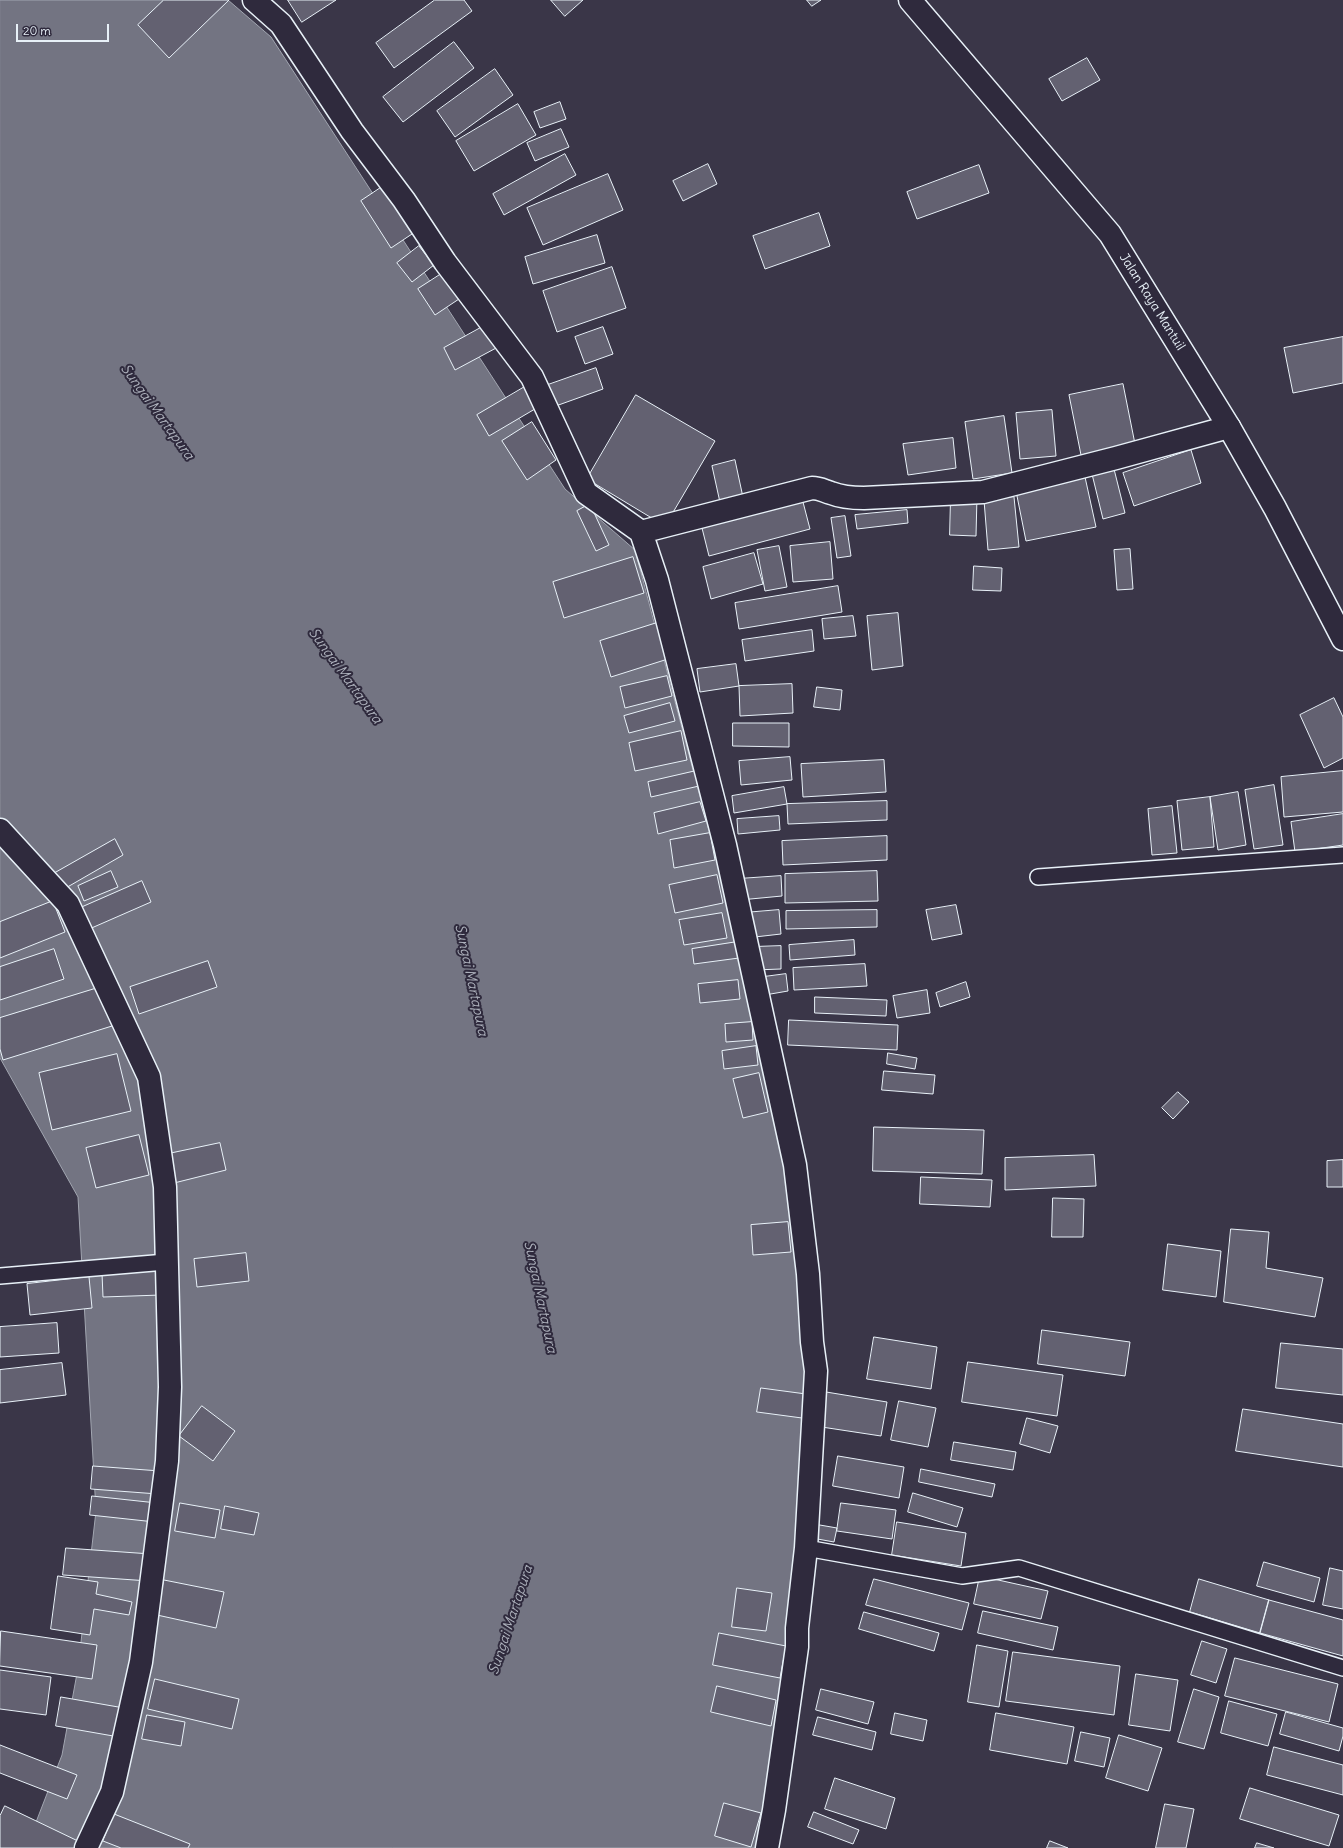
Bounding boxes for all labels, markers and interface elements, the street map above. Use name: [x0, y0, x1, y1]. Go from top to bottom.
scale bar: [18, 16, 111, 42]
text: 20 m: [23, 23, 51, 38]
street label: Jalan Raya Mantuil: [1116, 251, 1188, 353]
water label: Sungai Martapura: [117, 361, 197, 463]
water label: Sungai Martapura: [305, 625, 385, 727]
water label: Sungai Martapura: [451, 923, 491, 1037]
water label: Sungai Martapura: [520, 1240, 560, 1354]
water label: Sungai Martapura: [485, 1563, 537, 1677]

